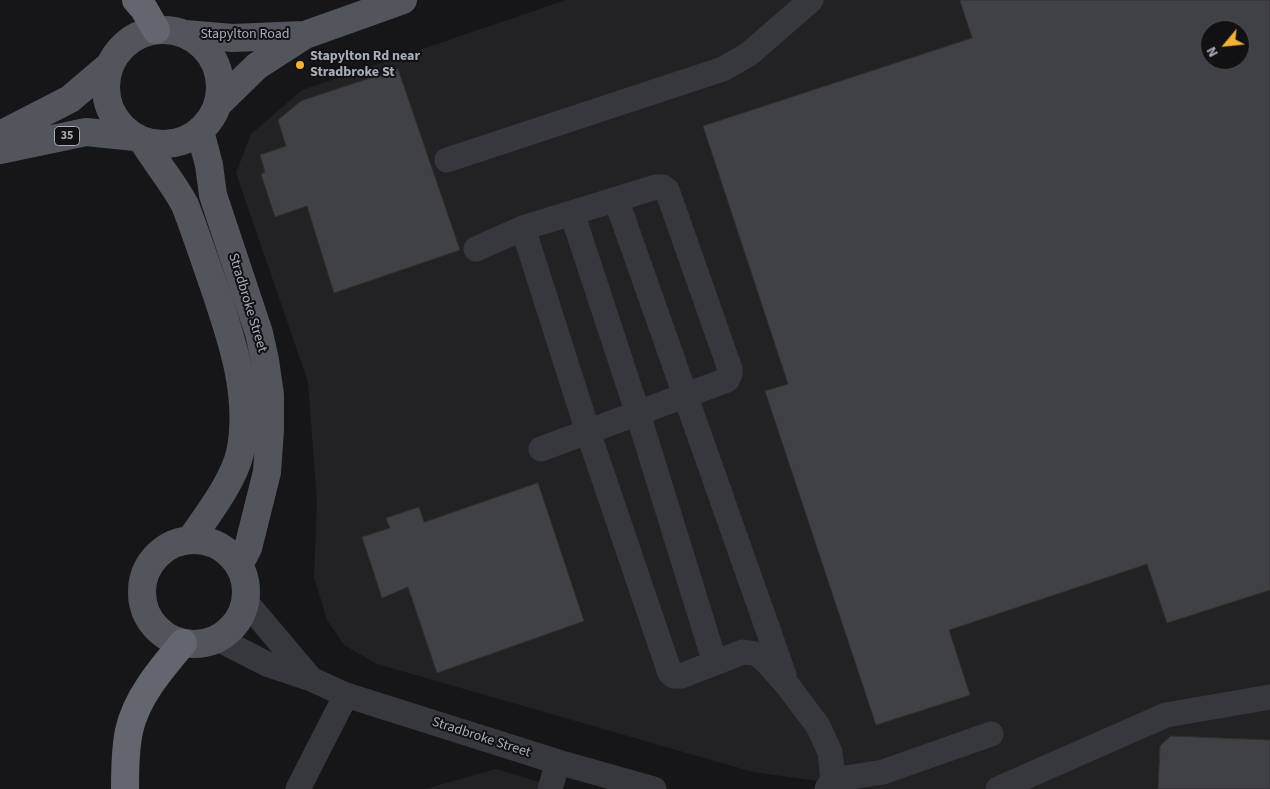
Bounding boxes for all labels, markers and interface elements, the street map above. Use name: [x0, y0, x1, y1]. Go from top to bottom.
north arrow: [1200, 20, 1250, 70]
street label: Stapylton Road: [200, 27, 290, 43]
text: N: [1202, 43, 1224, 60]
place label: Stapylton Rd near Stradbroke St: [310, 49, 420, 82]
marker: Stapylton Rd near Stradbroke St: [294, 59, 306, 71]
road number: 35: [54, 126, 80, 146]
street label: Stradbroke Street: [224, 251, 270, 355]
street label: Stradbroke Street: [430, 714, 532, 762]

